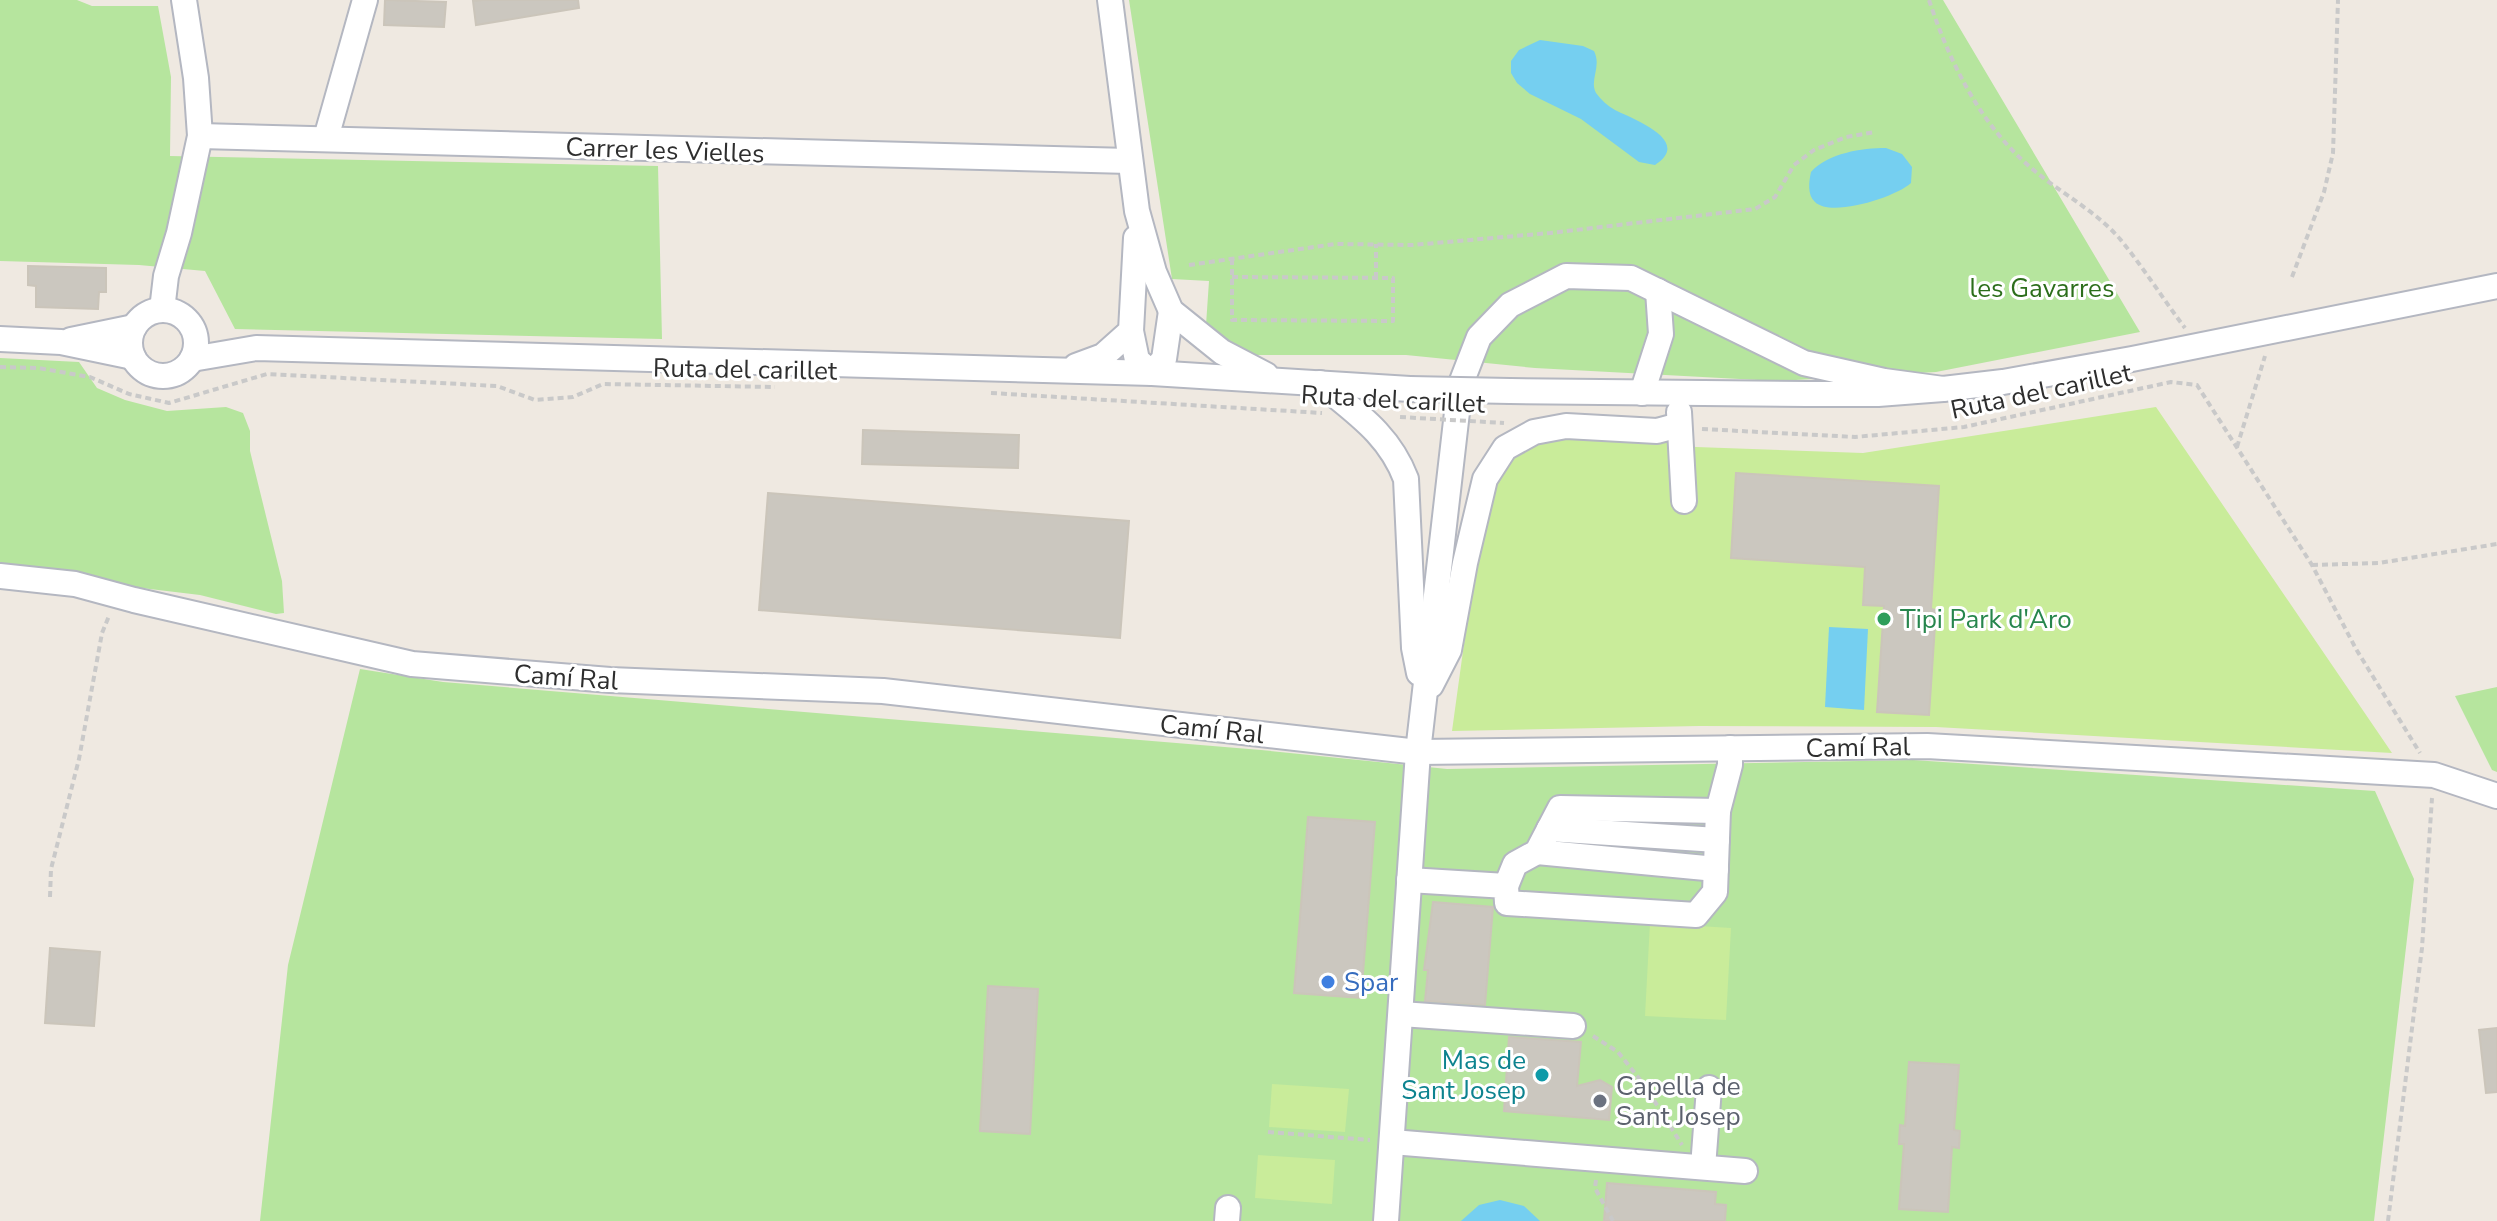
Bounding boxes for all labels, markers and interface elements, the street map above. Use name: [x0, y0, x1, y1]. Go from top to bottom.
street label: Carrer les Vielles: [565, 130, 765, 171]
park label: les Gavarres: [1970, 271, 2114, 306]
street label: Ruta del carillet: [653, 350, 838, 389]
street label: Ruta del carillet: [1947, 355, 2136, 428]
street label: Ruta del carillet: [1300, 377, 1487, 422]
place label: Tipi Park d'Aro: [1900, 602, 2072, 637]
marker: Tipi Park d'Aro: [1875, 610, 1893, 628]
street label: Camí Ral: [513, 656, 620, 699]
street label: Camí Ral: [1158, 707, 1266, 752]
street label: Camí Ral: [1805, 729, 1911, 766]
place label: Spar: [1344, 965, 1399, 1000]
marker: Spar: [1319, 973, 1337, 991]
place label: Mas de Sant Josep: [1401, 1043, 1526, 1108]
marker: Mas de Sant Josep: [1533, 1066, 1551, 1084]
place label: Capella de Sant Josep: [1616, 1069, 1741, 1134]
marker: Capella de Sant Josep: [1591, 1092, 1609, 1110]

